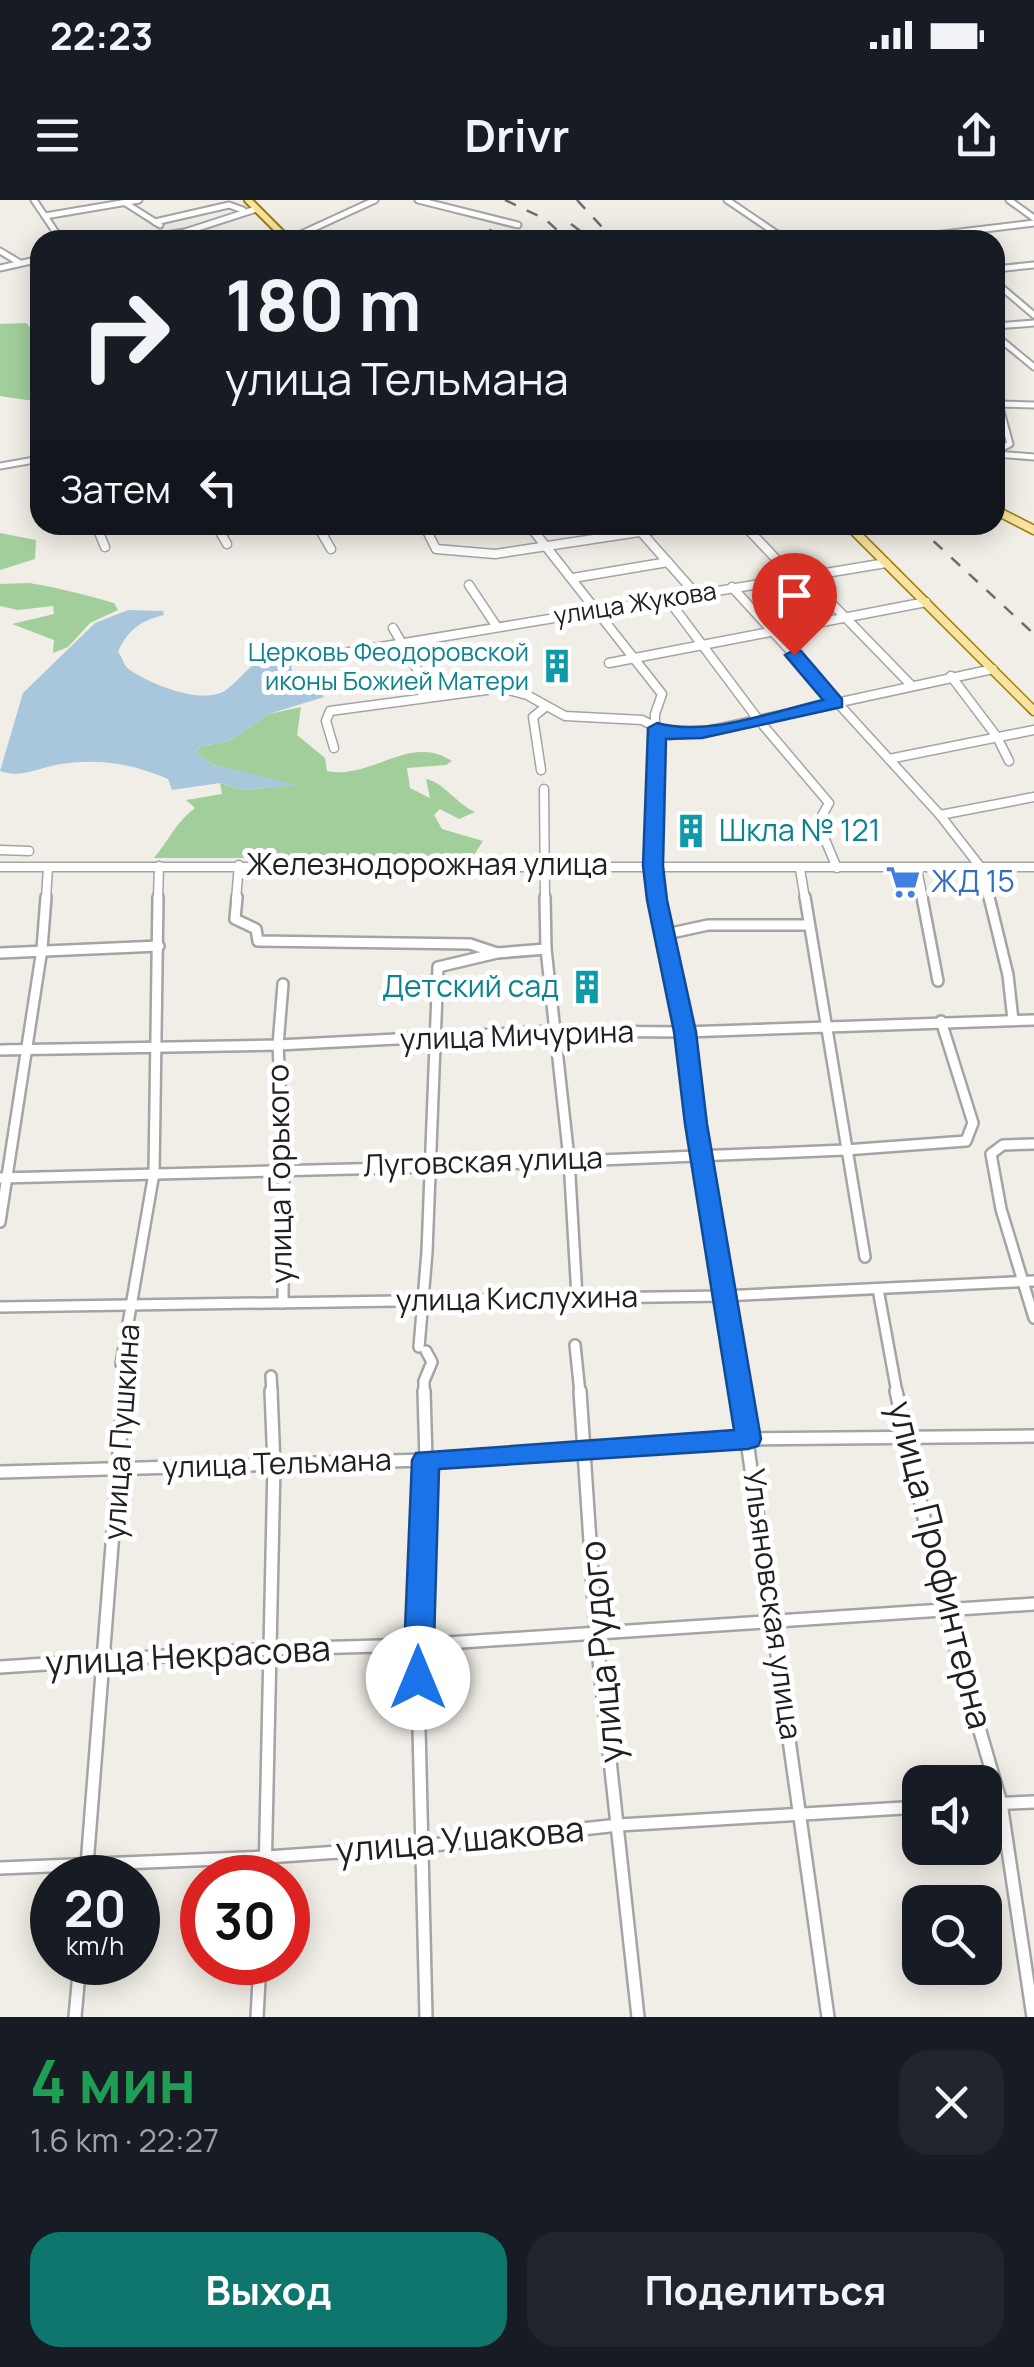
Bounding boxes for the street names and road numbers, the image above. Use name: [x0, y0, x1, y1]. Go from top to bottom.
street label: улица Жукова: [551, 572, 719, 633]
street label: Железнодорожная улица: [246, 843, 608, 884]
street label: улица Мичурина: [399, 1010, 635, 1059]
street label: улица Горького: [256, 1064, 301, 1284]
street label: Луговская улица: [362, 1136, 603, 1185]
street label: улица Кислухина: [396, 1275, 638, 1320]
street label: улица Пушкина: [93, 1323, 149, 1541]
street label: улица Профинтерна: [877, 1396, 1005, 1734]
street label: улица Тельмана: [162, 1438, 392, 1487]
street label: Ульяновская улица: [734, 1466, 813, 1742]
street label: улица Рудого: [567, 1539, 635, 1765]
street label: улица Некрасова: [44, 1624, 332, 1686]
street label: улица Ушакова: [334, 1804, 586, 1874]

